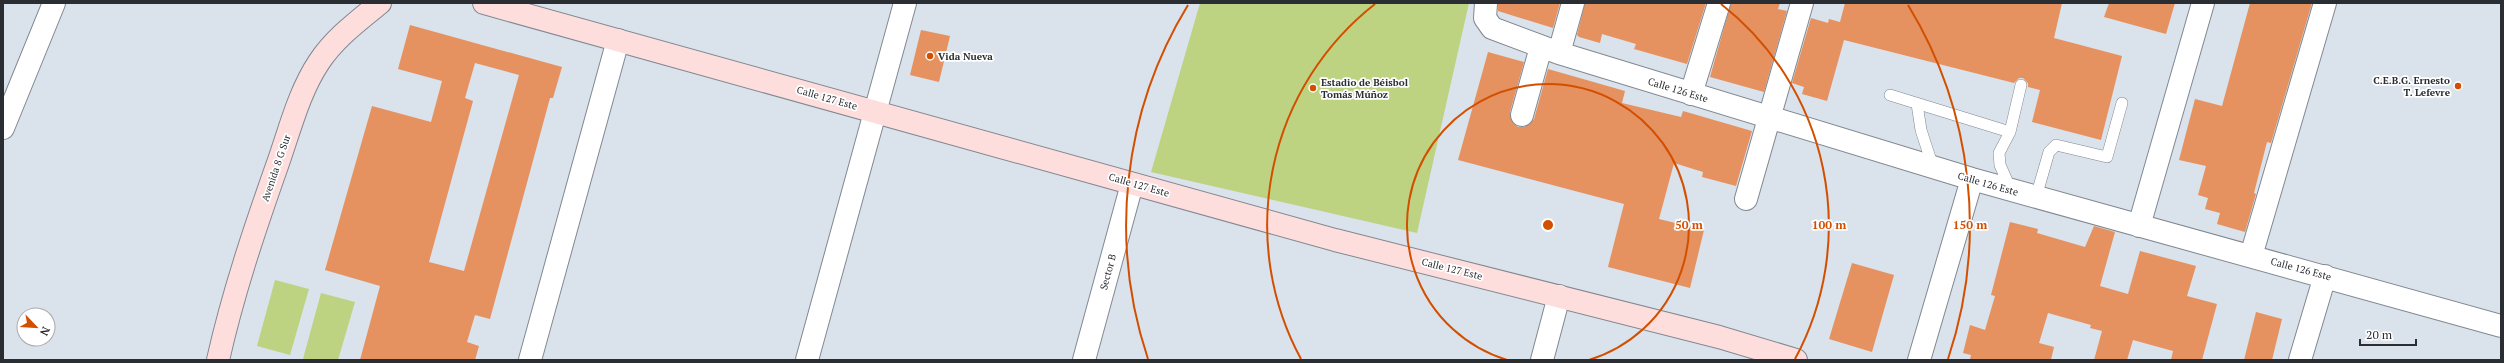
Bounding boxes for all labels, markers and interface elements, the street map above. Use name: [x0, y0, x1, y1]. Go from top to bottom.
place label: Vida Nueva: [938, 50, 993, 63]
marker: Vida Nueva: [925, 51, 935, 61]
place label: C.E.B.G. Ernesto T. Lefevre: [2373, 74, 2451, 99]
street label: Calle 126 Este: [1646, 75, 1710, 105]
place label: Estadio de Béisbol Tomás Múñoz: [1321, 76, 1409, 101]
marker: C.E.B.G. Ernesto T. Lefevre: [2453, 81, 2463, 91]
street label: Calle 127 Este: [795, 83, 859, 113]
marker: Estadio de Béisbol Tomás Múñoz: [1308, 83, 1318, 93]
street label: Avenida 8 G Sur: [258, 133, 294, 203]
street label: Calle 126 Este: [1956, 169, 2020, 199]
street label: Calle 127 Este: [1107, 170, 1171, 200]
text: 50 m: [1675, 217, 1703, 232]
text: 100 m: [1812, 217, 1846, 232]
text: 150 m: [1953, 217, 1987, 232]
centre of rings: [1541, 218, 1555, 232]
street label: Sector B: [1097, 253, 1119, 291]
street label: Calle 127 Este: [1420, 255, 1484, 283]
street label: Calle 126 Este: [2269, 255, 2333, 283]
north arrow: [16, 307, 56, 347]
scale bar: [2360, 321, 2416, 347]
text: N: [37, 324, 53, 339]
text: 20 m: [2366, 327, 2393, 342]

